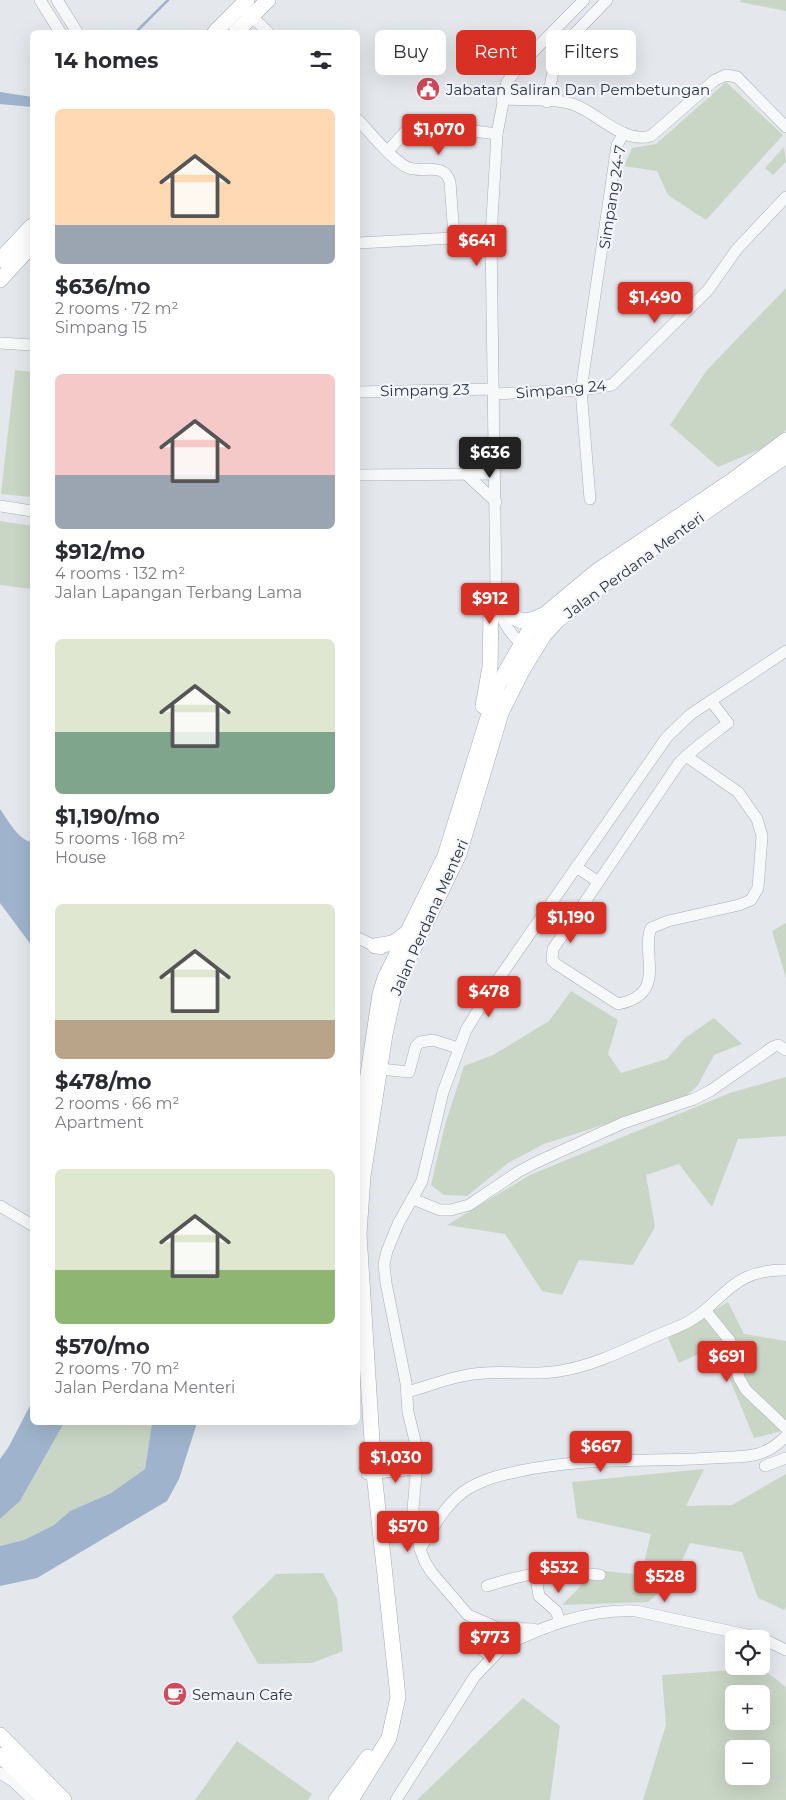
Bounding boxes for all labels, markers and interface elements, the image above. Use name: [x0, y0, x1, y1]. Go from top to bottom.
chip: Buy: [375, 30, 446, 75]
chip: Rent: [456, 30, 536, 75]
chip: Filters: [546, 30, 636, 75]
icon: filters: [307, 46, 335, 74]
text: 14 homes: [55, 48, 159, 73]
public building icon: Jabatan Saliran Dan Pembetungan: [415, 76, 441, 102]
place label: Jabatan Saliran Dan Pembetungan: [445, 80, 710, 99]
pin: $1,070: [398, 114, 480, 156]
text: $1,070: [413, 120, 465, 139]
icon: home: [150, 141, 240, 231]
street label: Simpang 24-7: [594, 143, 630, 250]
pin: $641: [447, 224, 507, 267]
text: $641: [458, 231, 496, 250]
text: $636/mo: [55, 274, 151, 299]
pin: $1,490: [614, 282, 696, 324]
text: $1,490: [629, 288, 681, 307]
text: 2 rooms · 72 m²: [55, 299, 178, 318]
text: Simpang 15: [55, 318, 147, 337]
street label: Simpang 24: [515, 376, 607, 402]
street label: Simpang 23: [380, 380, 470, 400]
icon: home: [150, 406, 240, 496]
pin: $636: [460, 436, 520, 479]
text: $636: [470, 443, 510, 462]
street label: Jalan Perdana Menteri: [559, 508, 708, 623]
text: $912/mo: [55, 539, 145, 564]
text: 4 rooms · 132 m²: [55, 564, 185, 583]
pin: $912: [460, 582, 520, 625]
text: Jalan Lapangan Terbang Lama: [55, 583, 302, 602]
text: $912: [472, 589, 508, 608]
icon: home: [150, 671, 240, 761]
text: $1,190/mo: [55, 804, 160, 829]
text: 5 rooms · 168 m²: [55, 829, 186, 848]
street label: Jalan Perdana Menteri: [386, 836, 472, 999]
text: House: [55, 848, 106, 867]
pin: $1,190: [530, 902, 612, 944]
text: $1,190: [547, 908, 595, 927]
icon: home: [150, 936, 240, 1026]
pin: $478: [459, 976, 519, 1018]
text: $478: [469, 982, 509, 1001]
text: $478/mo: [55, 1069, 152, 1094]
text: 2 rooms · 66 m²: [55, 1094, 179, 1113]
text: Apartment: [55, 1113, 144, 1132]
icon: home: [150, 1201, 240, 1291]
text: $570/mo: [55, 1334, 150, 1359]
pin: $691: [697, 1340, 757, 1383]
text: $691: [709, 1347, 745, 1366]
text: 2 rooms · 70 m²: [55, 1359, 180, 1378]
text: Jalan Perdana Menteri: [55, 1378, 235, 1397]
pin: $667: [571, 1430, 631, 1473]
text: $667: [581, 1437, 621, 1456]
pin: $1,030: [355, 1442, 437, 1484]
text: $1,030: [370, 1448, 422, 1467]
pin: $570: [378, 1510, 438, 1553]
text: $570: [388, 1517, 428, 1536]
pin: $532: [529, 1552, 589, 1594]
text: $532: [540, 1558, 578, 1577]
pin: $528: [635, 1560, 695, 1603]
text: $528: [645, 1567, 685, 1586]
pin: $773: [460, 1622, 520, 1664]
text: $773: [470, 1628, 510, 1647]
map controls: [725, 1630, 770, 1785]
button: locate: [725, 1630, 770, 1675]
cafe icon: Semaun Cafe: [162, 1681, 188, 1707]
place label: Semaun Cafe: [192, 1685, 293, 1704]
button: +: [725, 1685, 770, 1730]
button: −: [725, 1740, 770, 1785]

